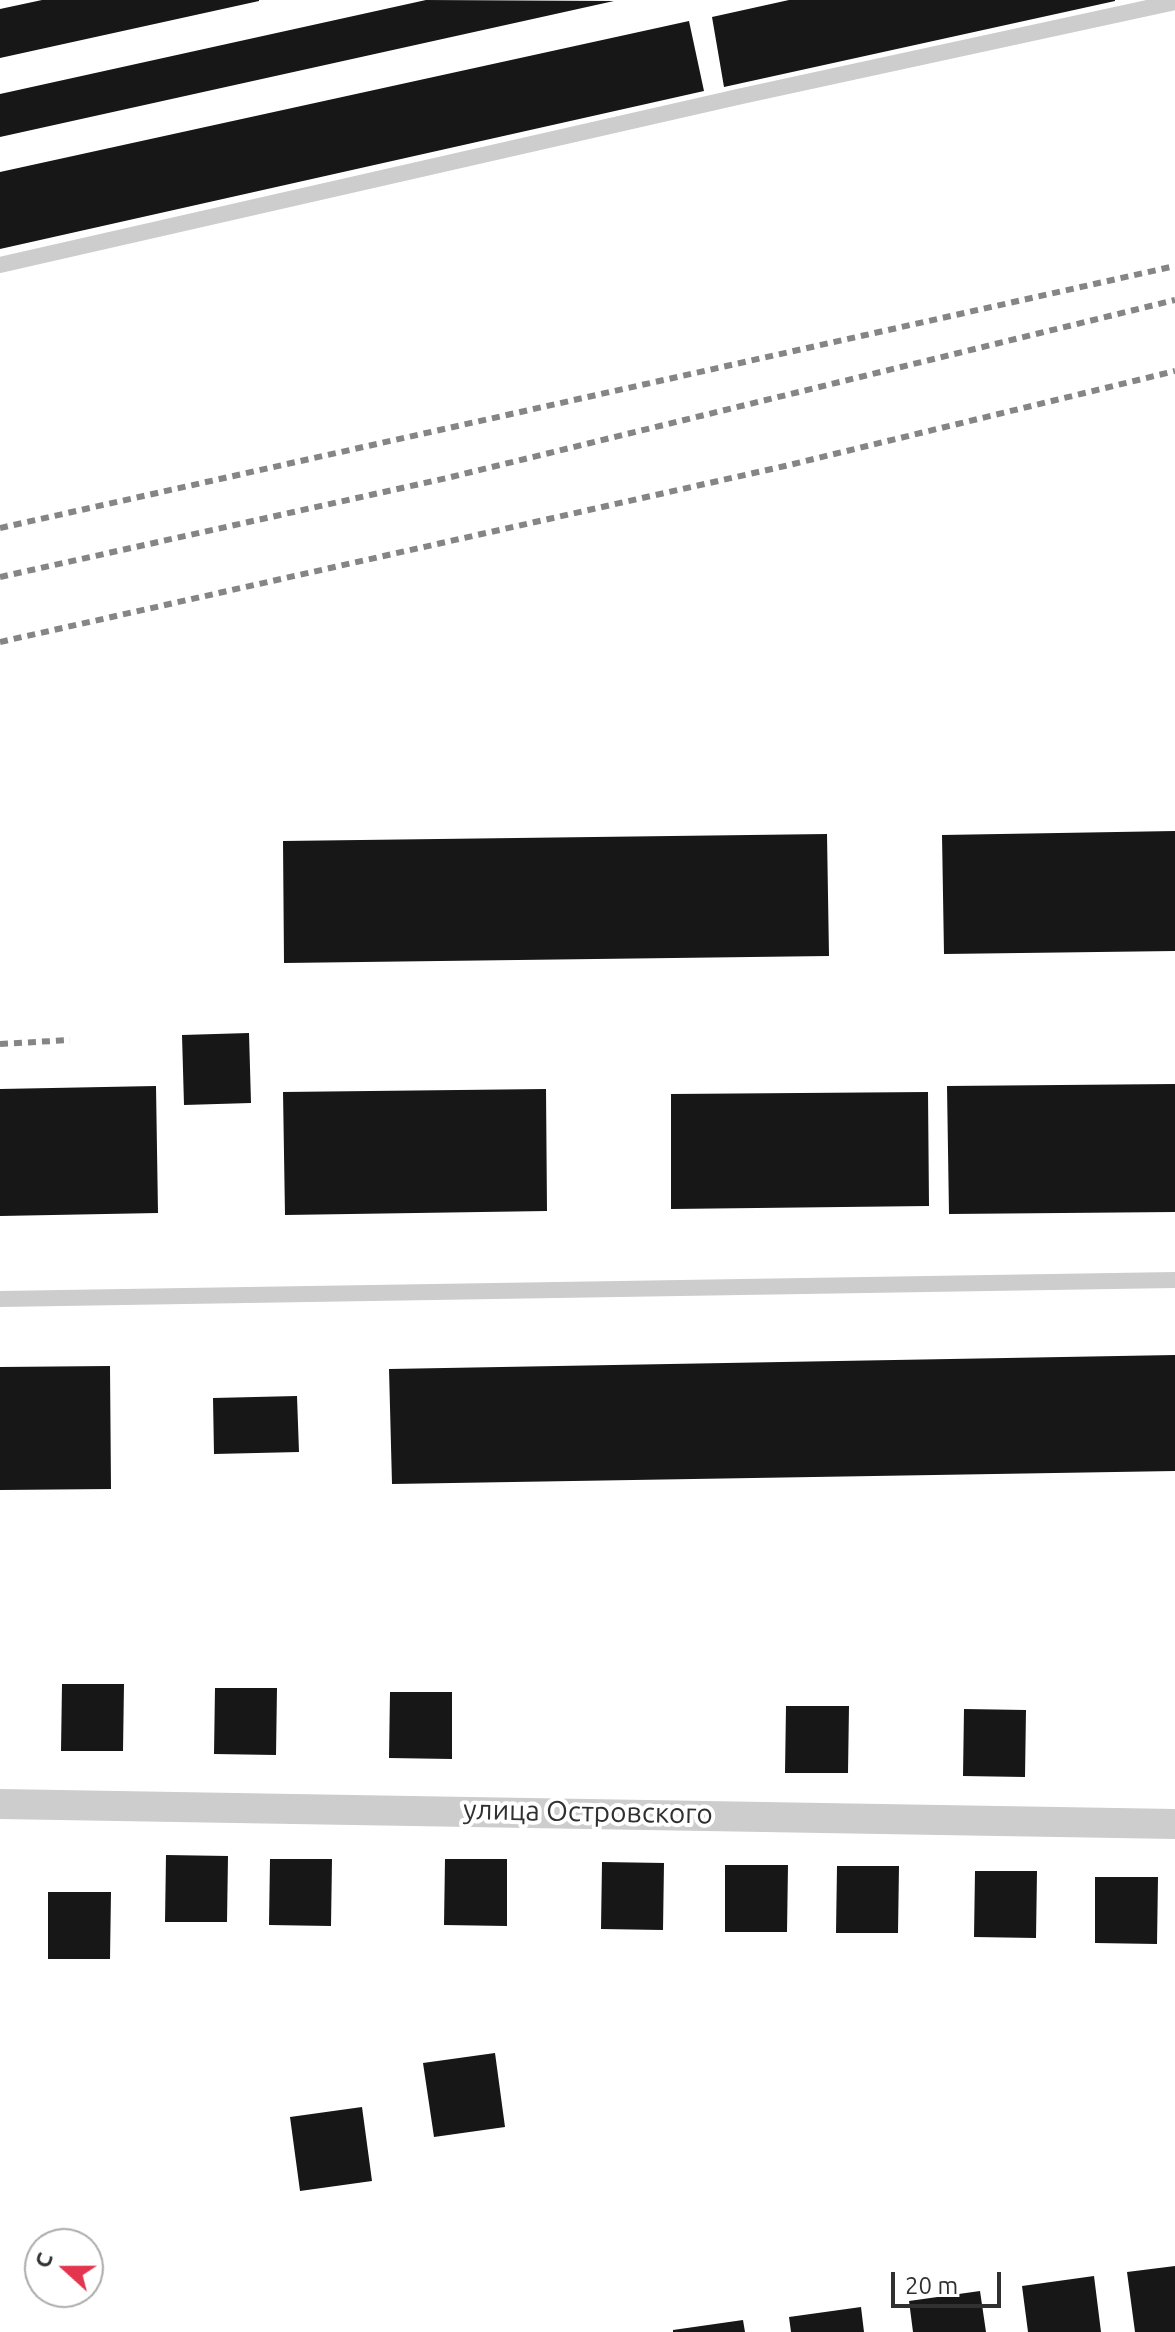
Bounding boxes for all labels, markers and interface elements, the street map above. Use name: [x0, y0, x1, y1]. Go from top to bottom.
street label: улица Островского: [463, 1793, 713, 1831]
north arrow: [24, 2228, 104, 2308]
text: С: [29, 2249, 57, 2271]
scale bar: [895, 2256, 1005, 2306]
text: 20 m: [905, 2272, 958, 2299]

